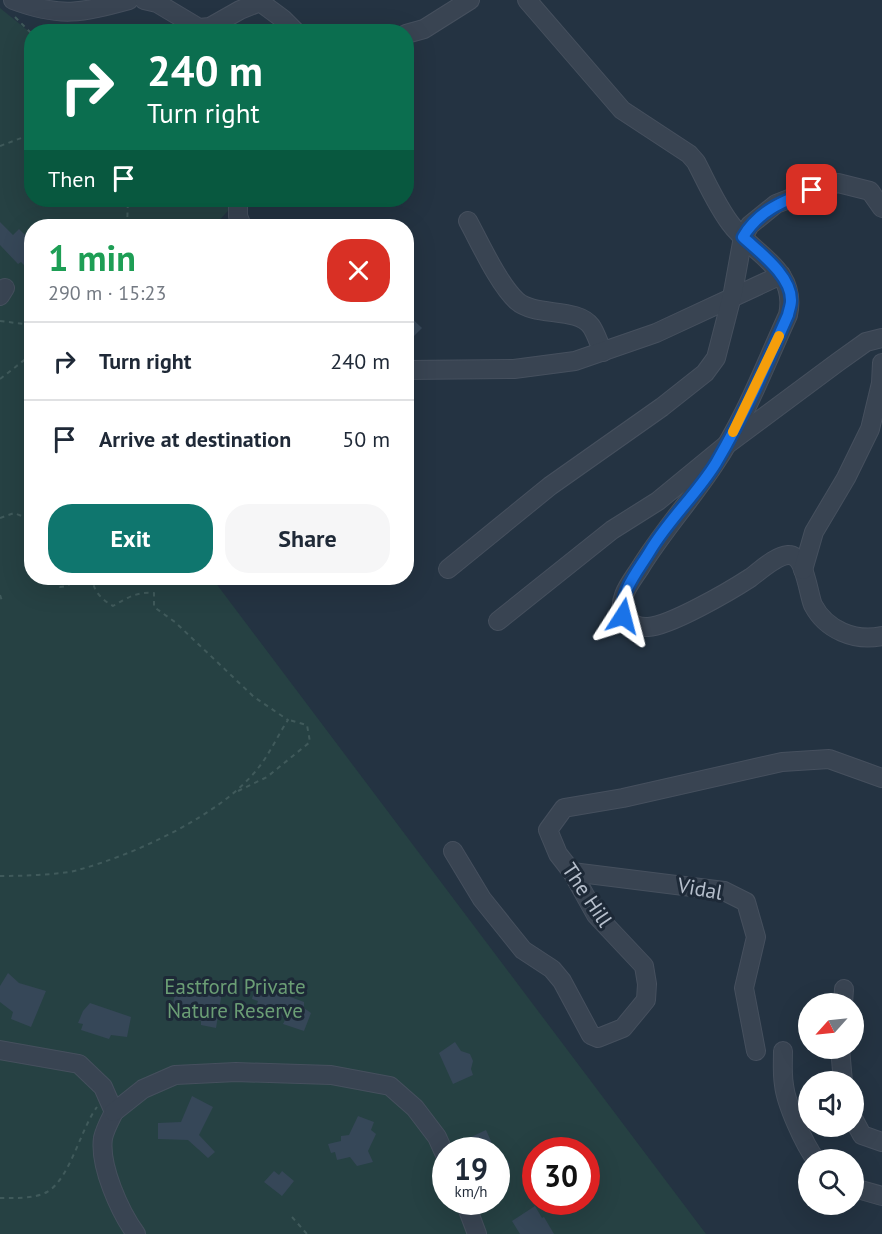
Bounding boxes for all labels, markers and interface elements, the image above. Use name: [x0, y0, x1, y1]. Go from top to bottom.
text: 240 m: [147, 43, 263, 98]
icon: right: [48, 48, 126, 126]
text: Turn right: [147, 96, 260, 130]
icon: arrive: [107, 162, 140, 195]
pin: [786, 164, 837, 215]
text: Then: [48, 165, 95, 193]
icon: arrive: [795, 173, 828, 206]
text: 1 min: [48, 234, 136, 281]
button: close: [327, 239, 390, 302]
text: 290 m · 15:23: [48, 280, 166, 306]
icon: right: [48, 345, 81, 378]
text: Turn right: [99, 347, 191, 375]
text: 240 m: [330, 347, 390, 375]
icon: arrive: [48, 423, 81, 456]
text: Arrive at destination: [99, 425, 291, 453]
text: 50 m: [342, 425, 390, 453]
button: Exit: [48, 504, 213, 573]
button: Share: [225, 504, 390, 573]
position arrow: [591, 584, 655, 648]
street label: The Hill: [556, 858, 619, 932]
street label: Vidal: [674, 871, 725, 906]
park label: Eastford Private Nature Reserve: [164, 973, 306, 1024]
north arrow: [798, 993, 864, 1059]
map controls: [798, 993, 864, 1215]
button: sound: [798, 1071, 864, 1137]
speed limit sign: 30: [522, 1137, 600, 1215]
text: 19: [454, 1149, 488, 1188]
button: search: [798, 1149, 864, 1215]
text: km/h: [455, 1182, 487, 1201]

